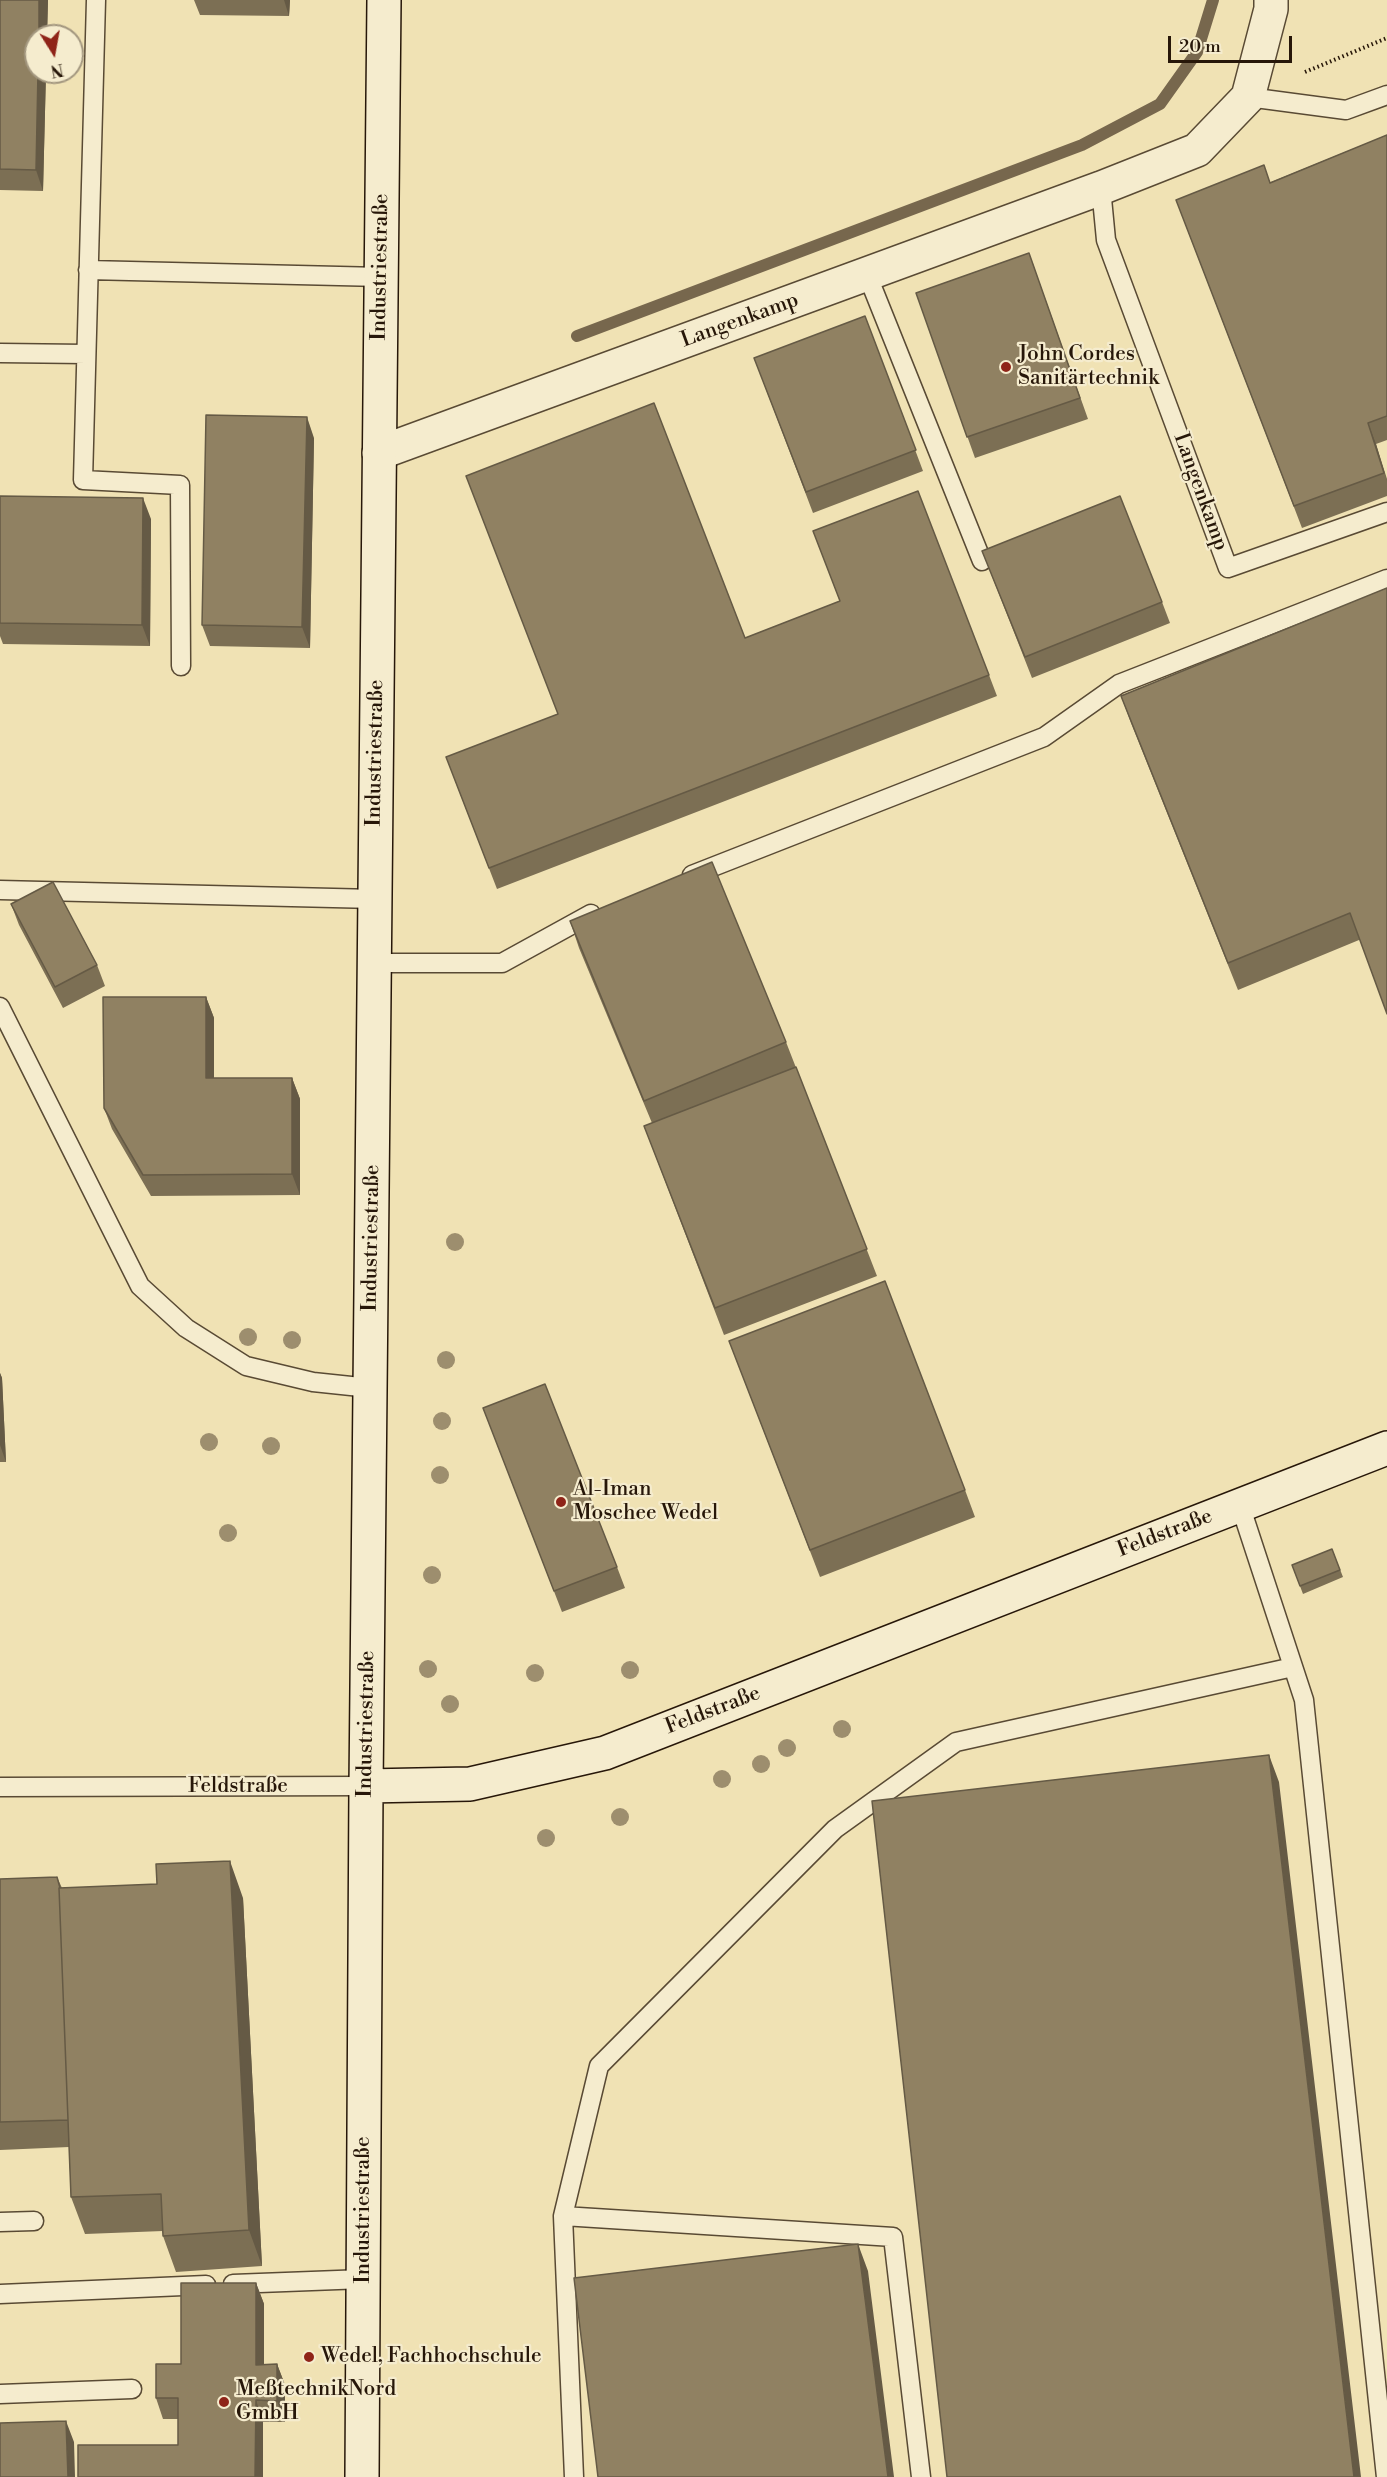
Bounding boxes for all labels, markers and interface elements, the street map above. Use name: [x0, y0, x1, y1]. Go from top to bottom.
north arrow: [24, 24, 84, 84]
scale bar: [1171, 24, 1296, 62]
text: 20 m: [1179, 35, 1221, 58]
text: N: [49, 59, 65, 81]
street label: Industriestraße: [367, 193, 395, 341]
street label: Langenkamp: [678, 288, 802, 354]
place label: John Cordes Sanitärtechnik: [1018, 342, 1159, 392]
marker: John Cordes Sanitärtechnik: [999, 360, 1013, 374]
street label: Langenkamp: [1167, 430, 1233, 554]
street label: Industriestraße: [362, 679, 390, 827]
street label: Industriestraße: [358, 1164, 386, 1312]
place label: Al-Iman Moschee Wedel: [573, 1477, 718, 1527]
marker: Al-Iman Moschee Wedel: [554, 1495, 568, 1509]
street label: Feldstraße: [1114, 1504, 1216, 1564]
street label: Industriestraße: [353, 1650, 381, 1798]
street label: Feldstraße: [662, 1681, 764, 1741]
street label: Feldstraße: [188, 1774, 288, 1800]
street label: Industriestraße: [351, 2137, 377, 2283]
place label: Wedel, Fachhochschule: [321, 2344, 542, 2370]
marker: Wedel, Fachhochschule: [302, 2350, 316, 2364]
place label: MeßtechnikNord GmbH: [236, 2377, 396, 2427]
marker: MeßtechnikNord GmbH: [217, 2395, 231, 2409]

